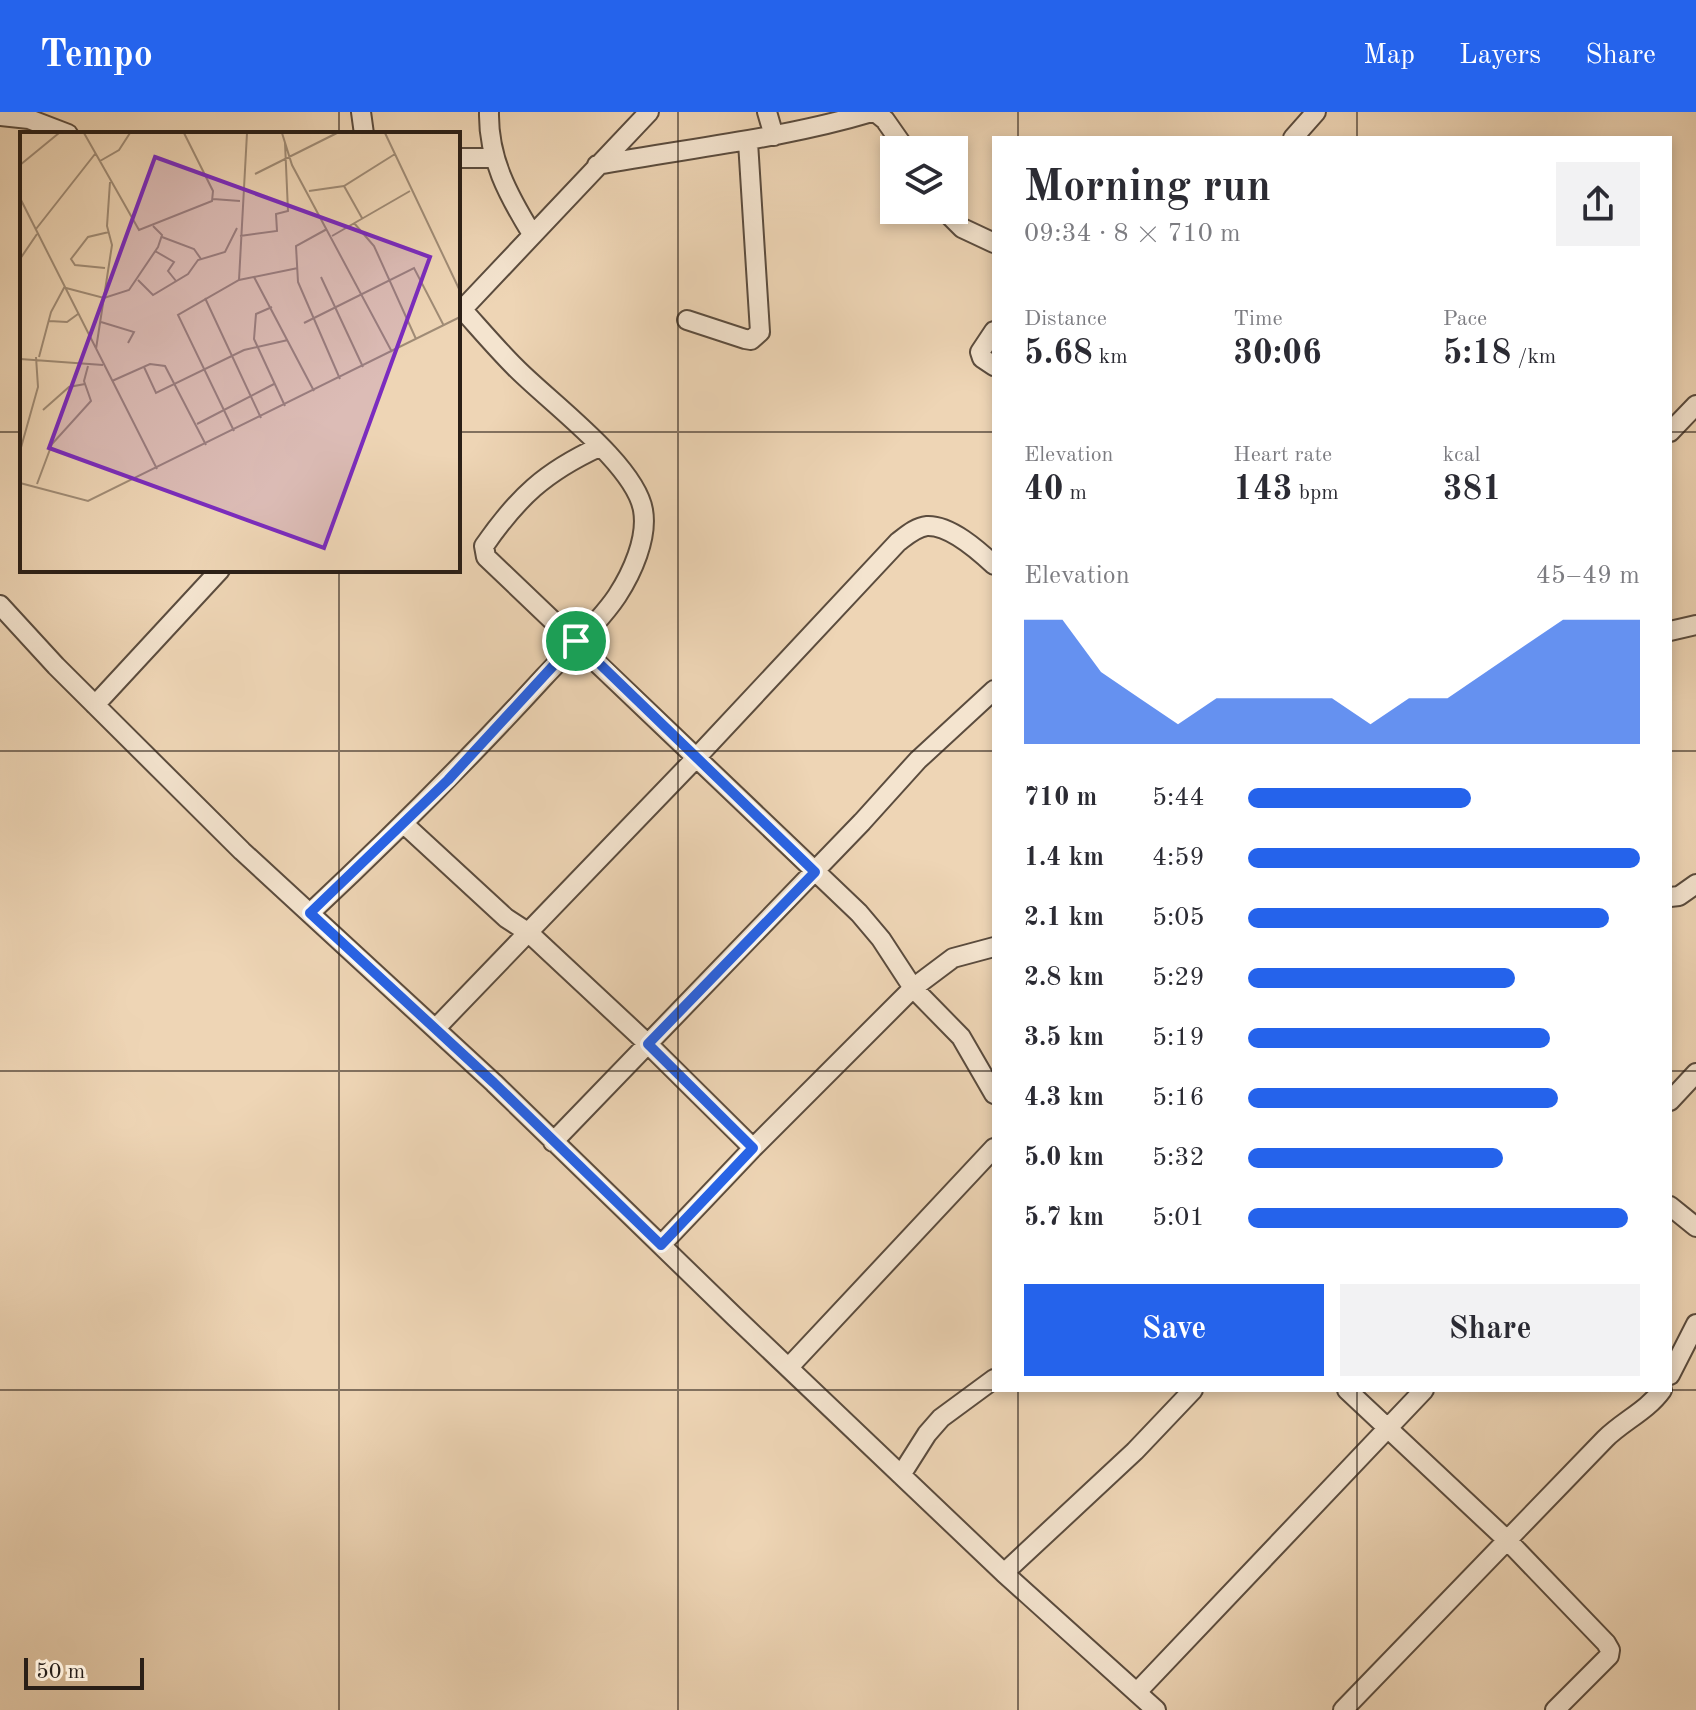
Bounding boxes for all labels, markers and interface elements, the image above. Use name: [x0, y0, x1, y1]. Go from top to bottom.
text: Tempo: [40, 37, 153, 75]
text: Map: [1363, 42, 1415, 70]
text: Layers: [1459, 42, 1541, 70]
text: Share: [1585, 42, 1656, 70]
inset map: [20, 132, 460, 572]
map controls: [880, 136, 968, 224]
button: layers: [880, 136, 968, 224]
button: share: [1556, 162, 1640, 246]
text: Morning run: [1024, 166, 1271, 210]
text: 09:34 · 8 × 710 m: [1024, 221, 1241, 247]
text: Distance: [1024, 308, 1107, 330]
text: Time: [1233, 308, 1283, 330]
text: Pace: [1443, 308, 1487, 330]
text: 5.68: [1024, 337, 1093, 371]
text: 30:06: [1233, 337, 1322, 371]
text: 5:18: [1443, 337, 1511, 371]
text: km: [1093, 346, 1128, 368]
text: /km: [1511, 346, 1556, 368]
text: Elevation: [1024, 444, 1114, 466]
text: Heart rate: [1233, 444, 1332, 466]
text: kcal: [1443, 444, 1481, 466]
text: 40: [1024, 473, 1063, 507]
text: 143: [1233, 473, 1293, 507]
text: 381: [1443, 473, 1502, 507]
text: m: [1063, 482, 1087, 504]
text: bpm: [1293, 482, 1339, 504]
text: Elevation: [1024, 563, 1130, 589]
text: 45–49 m: [1536, 563, 1640, 589]
pin: [542, 607, 610, 675]
icon: arrive: [554, 619, 598, 663]
text: 710 m: [1024, 785, 1097, 811]
text: 5:44: [1152, 785, 1205, 811]
text: 1.4 km: [1024, 845, 1104, 871]
text: 4:59: [1152, 845, 1205, 871]
text: 2.1 km: [1024, 905, 1104, 931]
text: 5:05: [1152, 905, 1205, 931]
text: 2.8 km: [1024, 965, 1104, 991]
text: 5:29: [1152, 965, 1205, 991]
text: 3.5 km: [1024, 1025, 1104, 1051]
text: 5:19: [1152, 1025, 1205, 1051]
text: 4.3 km: [1024, 1085, 1104, 1111]
text: 5:16: [1152, 1085, 1205, 1111]
text: 5.0 km: [1024, 1145, 1104, 1171]
text: 5:32: [1152, 1145, 1205, 1171]
text: 5.7 km: [1024, 1205, 1104, 1231]
text: 5:01: [1152, 1205, 1205, 1231]
button: Save: [1024, 1284, 1324, 1376]
button: Share: [1340, 1284, 1640, 1376]
scale bar: [24, 1654, 144, 1690]
text: 50 m: [36, 1661, 85, 1683]

